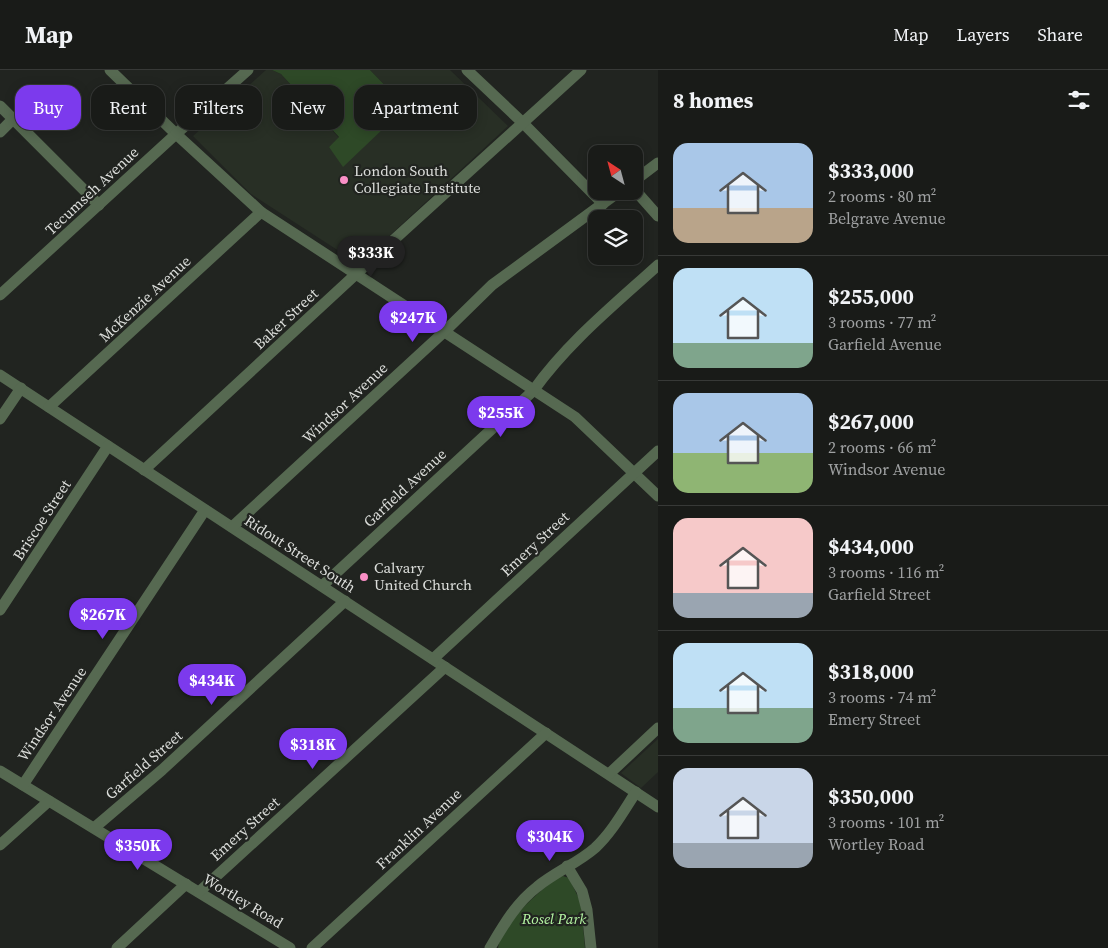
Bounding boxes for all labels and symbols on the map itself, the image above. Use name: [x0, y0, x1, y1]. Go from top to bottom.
street label: Tecumseh Avenue: [40, 141, 143, 240]
north arrow: [588, 145, 642, 200]
place label: London South Collegiate Institute: [354, 160, 481, 198]
marker: London South Collegiate Institute: [338, 174, 350, 186]
pin: $333K: [336, 236, 406, 278]
street label: McKenzie Avenue: [94, 250, 195, 347]
street label: Baker Street: [249, 283, 323, 354]
pin: $247K: [378, 300, 448, 343]
street label: Windsor Avenue: [297, 357, 392, 448]
pin: $255K: [466, 396, 536, 438]
street label: Garfield Avenue: [359, 443, 451, 532]
street label: Briscoe Street: [8, 475, 76, 564]
street label: Emery Street: [496, 506, 574, 581]
street label: Ridout Street South: [241, 510, 360, 597]
place label: Calvary United Church: [374, 557, 472, 595]
marker: Calvary United Church: [358, 571, 370, 583]
pin: $267K: [68, 598, 138, 640]
street label: Windsor Avenue: [12, 662, 91, 765]
pin: $434K: [177, 664, 247, 706]
street label: Garfield Street: [101, 725, 187, 804]
pin: $318K: [278, 728, 348, 770]
street label: Franklin Avenue: [371, 783, 466, 874]
street label: Emery Street: [205, 792, 284, 865]
pin: $304K: [515, 820, 585, 862]
pin: $350K: [103, 828, 173, 871]
street label: Wortley Road: [199, 868, 288, 933]
park label: Rosel Park: [521, 908, 587, 929]

